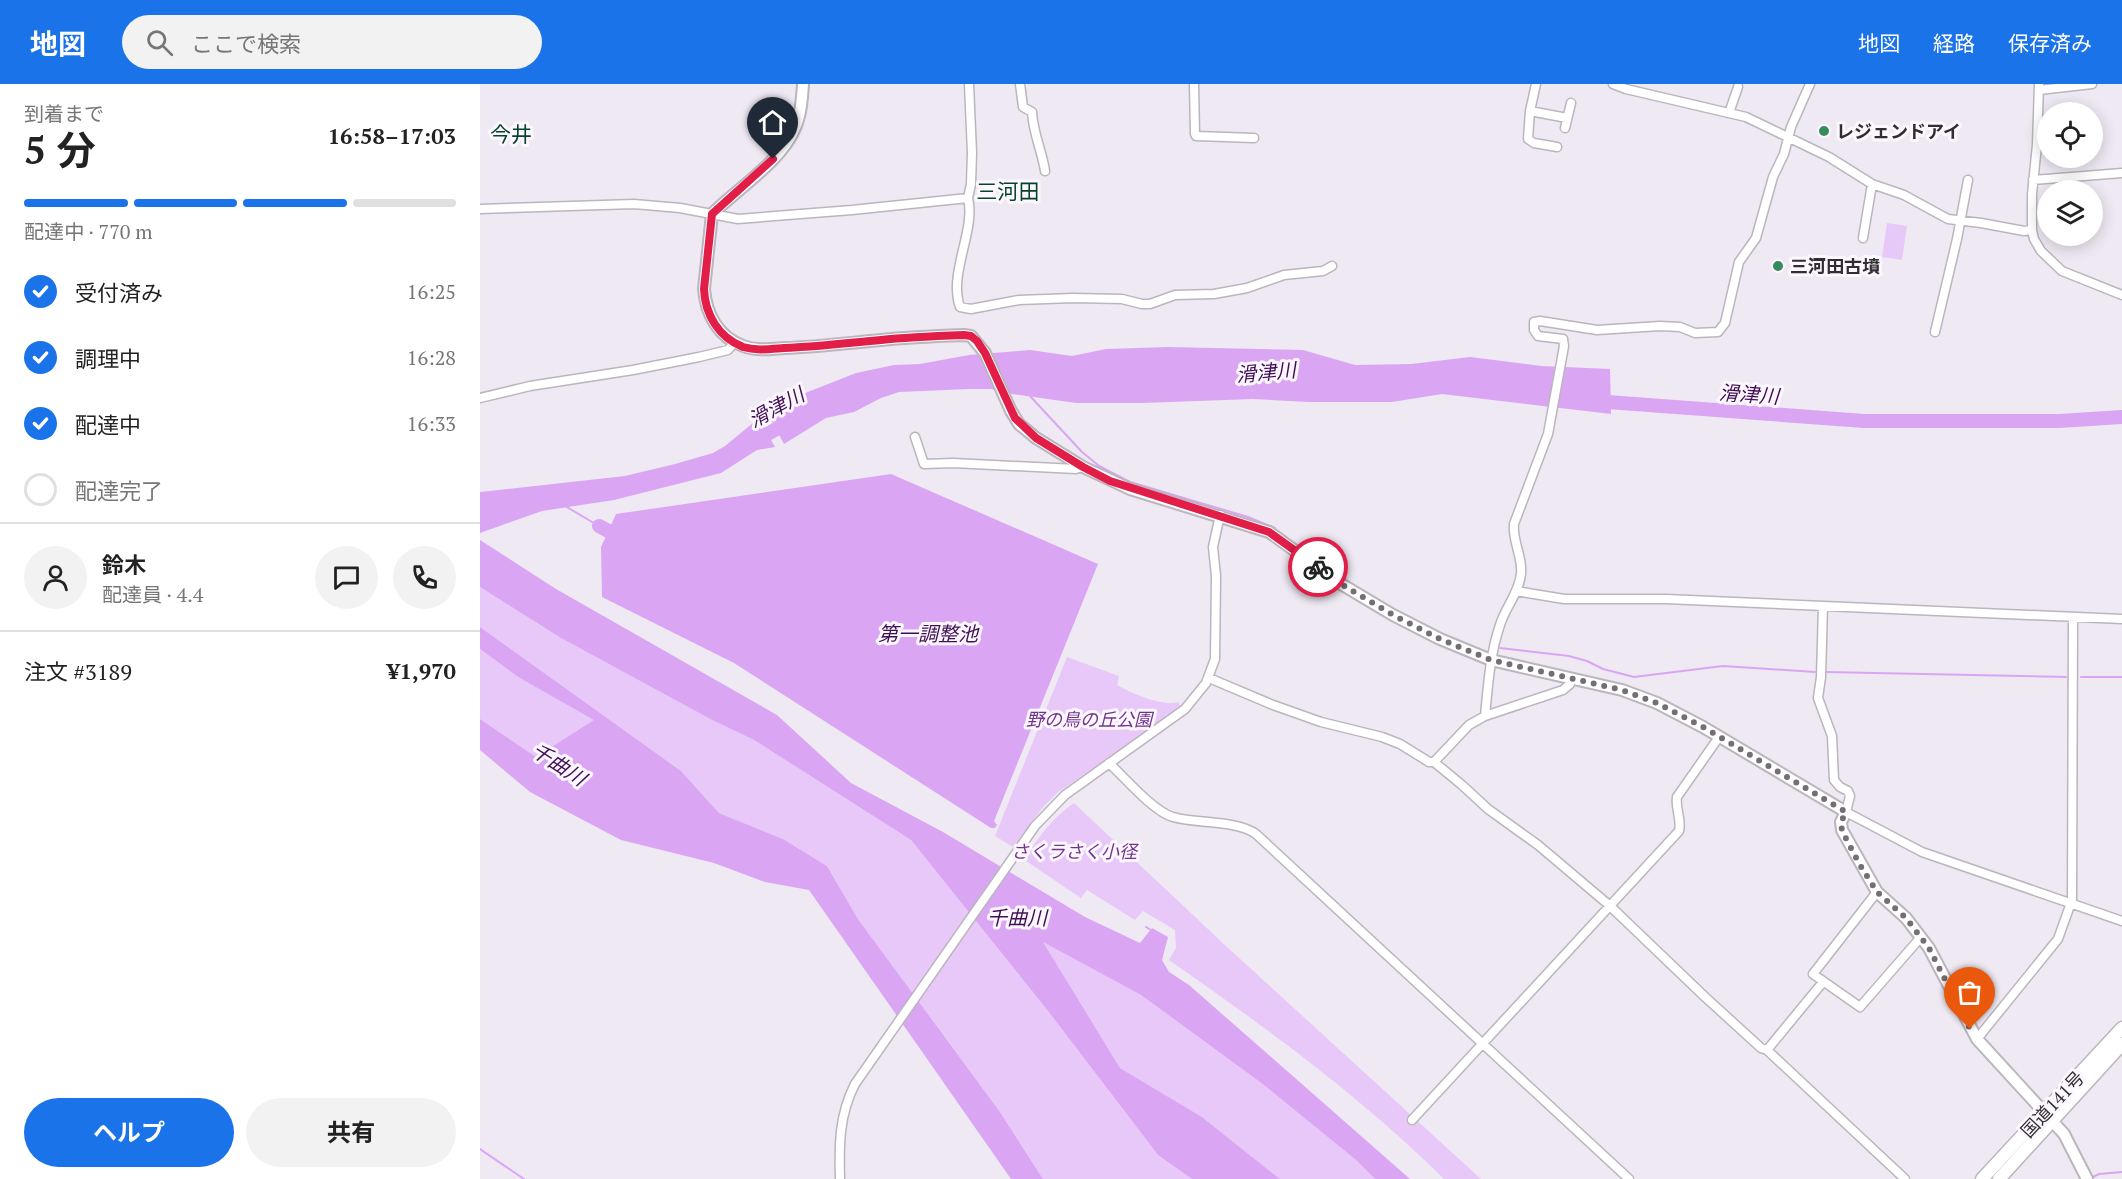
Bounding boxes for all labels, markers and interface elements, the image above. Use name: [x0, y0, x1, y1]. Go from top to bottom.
search box: [122, 15, 542, 69]
text: 地図: [30, 25, 86, 62]
icon: search: [143, 26, 176, 59]
text: ここで検索: [191, 29, 301, 58]
text: 地図: [1858, 29, 1900, 57]
text: 経路: [1933, 29, 1975, 57]
text: 保存済み: [2008, 29, 2092, 57]
pin: [747, 97, 798, 159]
text: 到着まで: [24, 100, 104, 127]
map controls: [2037, 102, 2103, 246]
button: locate: [2037, 102, 2103, 168]
icon: home: [756, 106, 789, 139]
place label: レジェンドアイ: [1836, 119, 1961, 143]
district label: 今井: [490, 120, 532, 148]
text: 16:58–17:03: [328, 121, 456, 150]
text: 5 分: [24, 123, 96, 175]
marker: レジェンドアイ: [1817, 124, 1831, 138]
district label: 三河田: [977, 177, 1040, 205]
button: layers: [2037, 180, 2103, 246]
text: 配達中 · 770 m: [24, 218, 153, 245]
place label: 三河田古墳: [1790, 254, 1880, 278]
marker: 三河田古墳: [1771, 259, 1785, 273]
icon: check: [24, 275, 57, 308]
text: 受付済み: [75, 278, 163, 307]
text: 16:25: [407, 278, 456, 305]
icon: check: [24, 341, 57, 374]
text: 調理中: [75, 344, 141, 373]
text: 16:28: [407, 344, 456, 371]
water label: 滑津川: [1235, 356, 1299, 388]
water label: 滑津川: [1718, 378, 1782, 410]
water label: 滑津川: [743, 380, 811, 433]
icon: check: [24, 407, 57, 440]
text: 配達中: [75, 410, 141, 439]
text: 16:33: [407, 410, 456, 437]
text: 配達完了: [75, 476, 163, 505]
courier: [1288, 537, 1348, 597]
button: person: [24, 546, 87, 609]
button: chat: [315, 546, 378, 609]
button: phone: [393, 546, 456, 609]
text: 鈴木: [102, 550, 146, 579]
icon: bike: [1302, 551, 1335, 584]
text: 配達員 · 4.4: [102, 581, 203, 608]
water label: 第一調整池: [878, 620, 980, 647]
text: ¥1,970: [387, 656, 456, 685]
text: 注文 #3189: [24, 657, 132, 686]
park label: 野の鳥の丘公園: [1026, 707, 1155, 731]
water label: 千曲川: [526, 736, 593, 793]
park label: さくラさく小径: [1011, 839, 1139, 863]
water label: 千曲川: [987, 904, 1049, 931]
pin: [1944, 967, 1995, 1029]
icon: bag: [1953, 976, 1986, 1009]
street label: 国道141号: [2015, 1066, 2089, 1142]
button: ヘルプ: [24, 1098, 234, 1167]
button: 共有: [246, 1098, 456, 1167]

